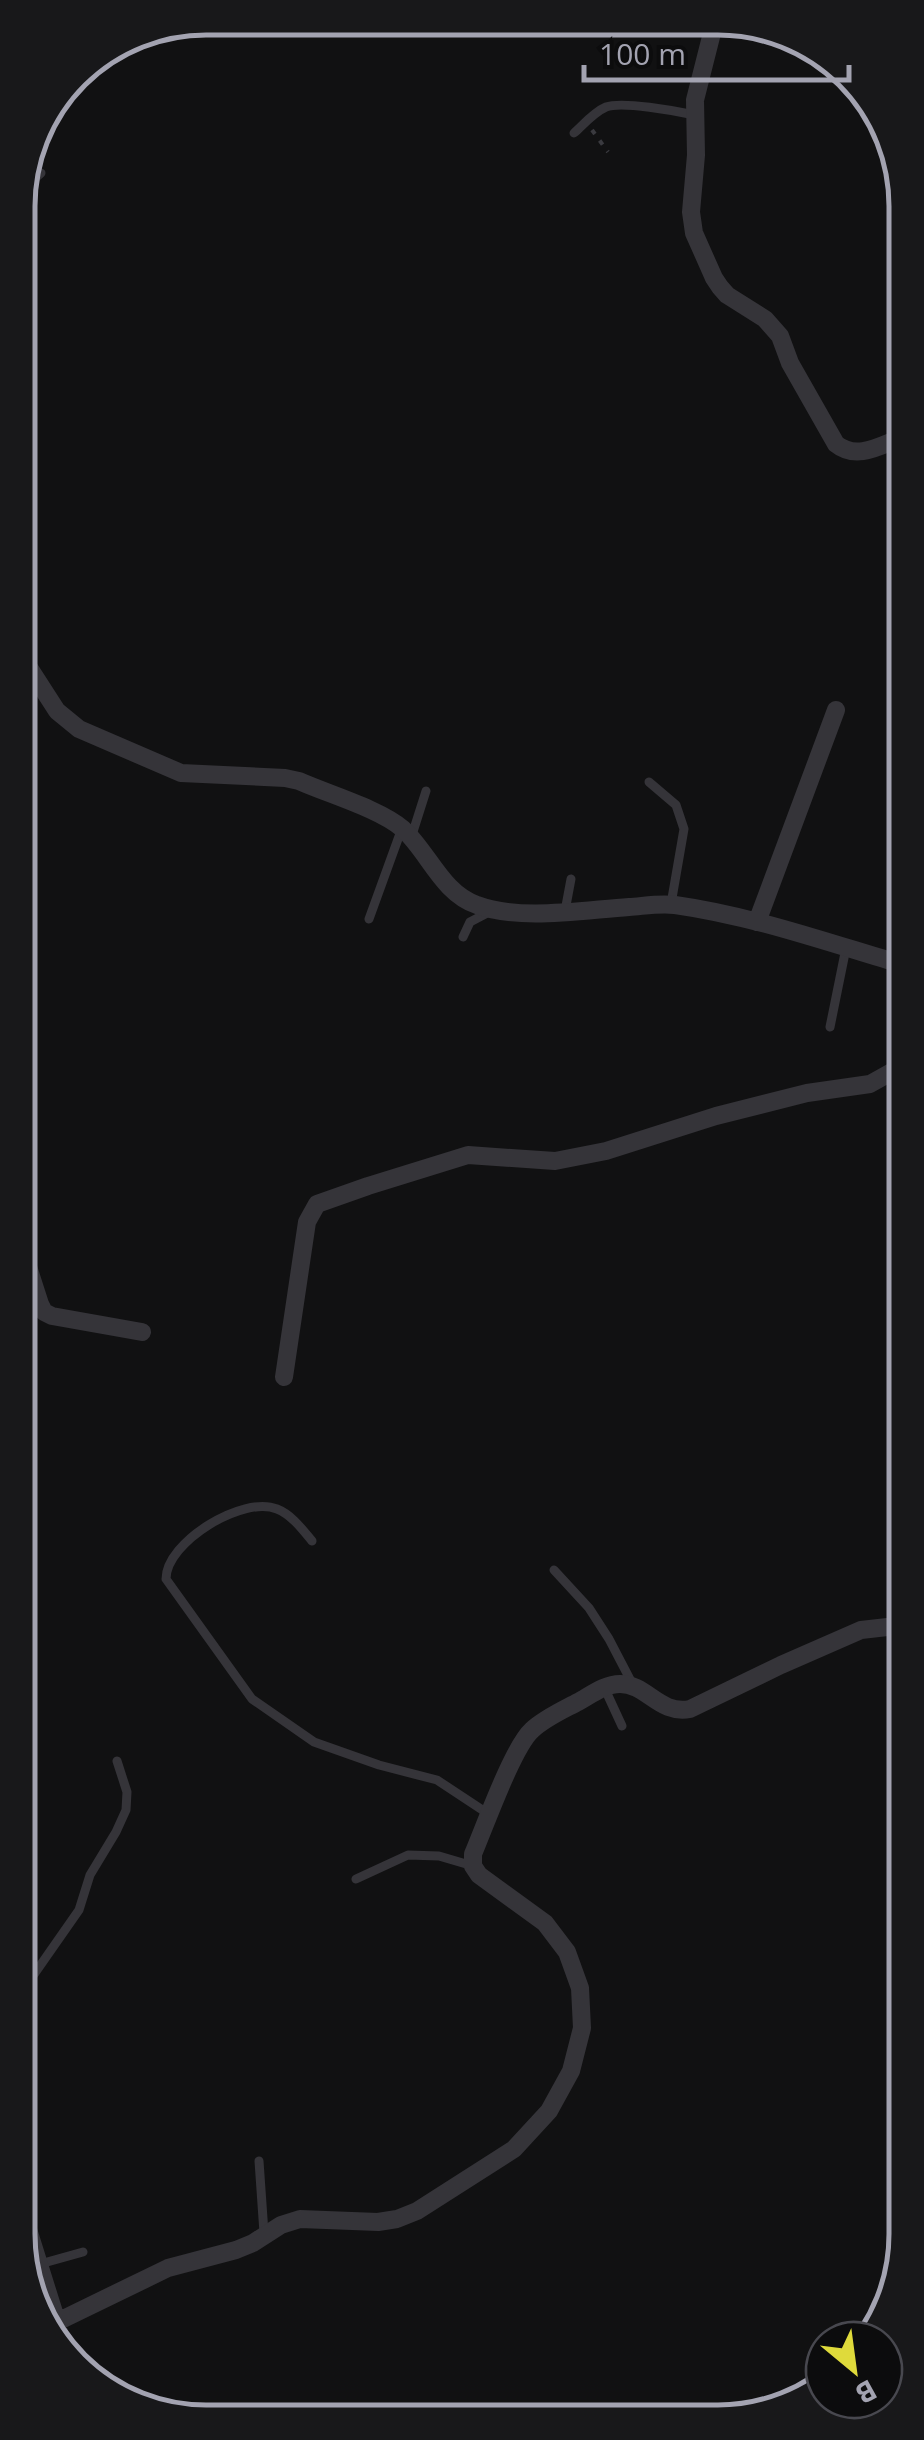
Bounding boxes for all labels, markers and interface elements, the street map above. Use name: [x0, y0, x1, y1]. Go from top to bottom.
scale bar: [584, 20, 849, 82]
text: 100 m: [599, 33, 686, 74]
north arrow: [804, 2320, 904, 2420]
text: B: [849, 2372, 884, 2414]

